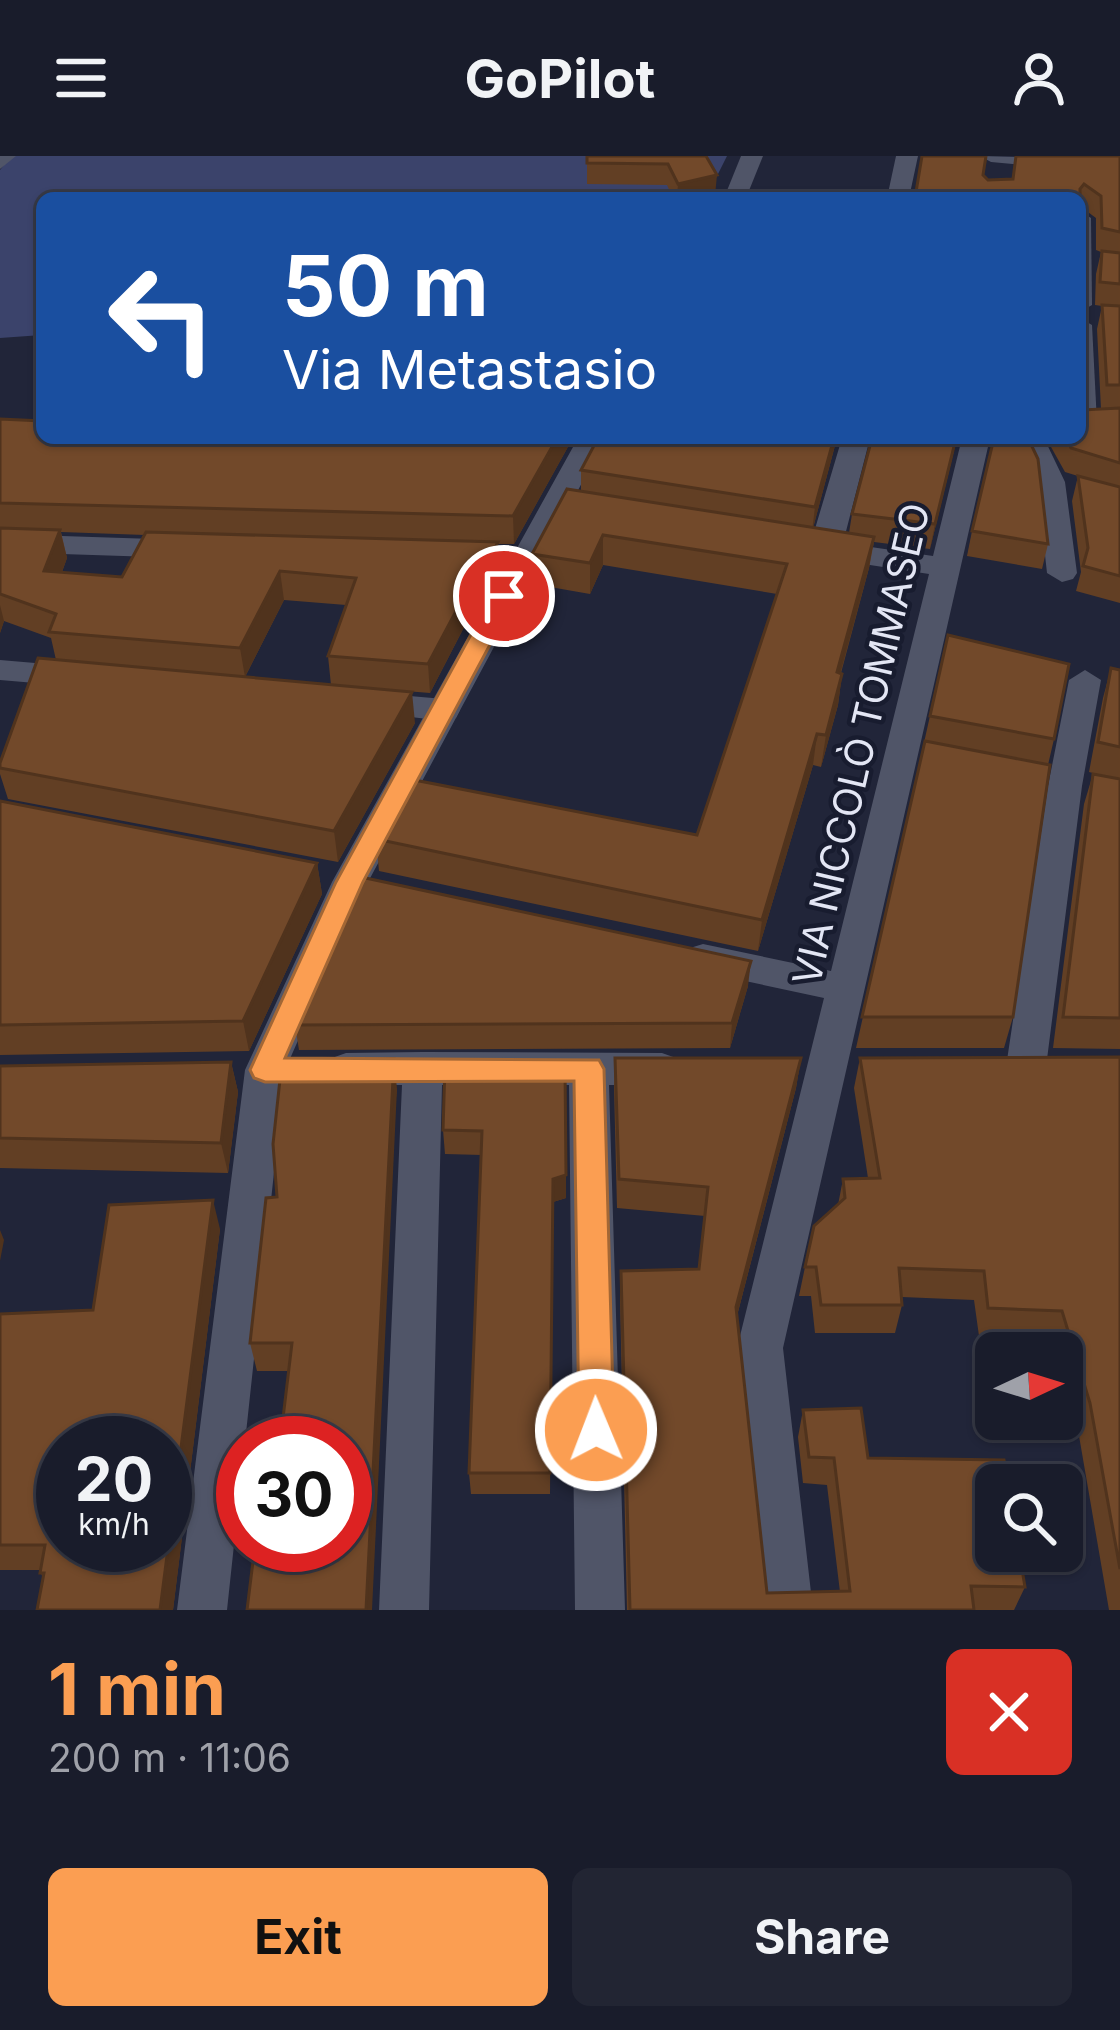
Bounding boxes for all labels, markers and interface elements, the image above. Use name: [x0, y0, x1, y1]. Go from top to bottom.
icon: menu: [48, 45, 114, 111]
icon: person: [1006, 45, 1072, 111]
text: GoPilot: [465, 46, 655, 111]
text: 50 m: [282, 235, 489, 336]
icon: left: [84, 240, 240, 396]
text: Via Metastasio: [282, 337, 657, 402]
street label: VIA NICCOLÒ TOMMASEO: [782, 498, 939, 989]
pin: [453, 545, 555, 647]
icon: arrive: [471, 563, 537, 629]
north arrow: [975, 1332, 1083, 1440]
map controls: [975, 1332, 1083, 1572]
position arrow: [533, 1367, 659, 1493]
speed limit sign: 30: [216, 1416, 372, 1572]
text: 20: [75, 1443, 153, 1515]
button: search: [975, 1464, 1083, 1572]
text: km/h: [78, 1506, 150, 1542]
text: 1 min: [48, 1645, 226, 1732]
button: close: [946, 1649, 1072, 1775]
text: 200 m · 11:06: [48, 1734, 291, 1781]
button: Exit: [48, 1868, 548, 2006]
button: Share: [572, 1868, 1072, 2006]

